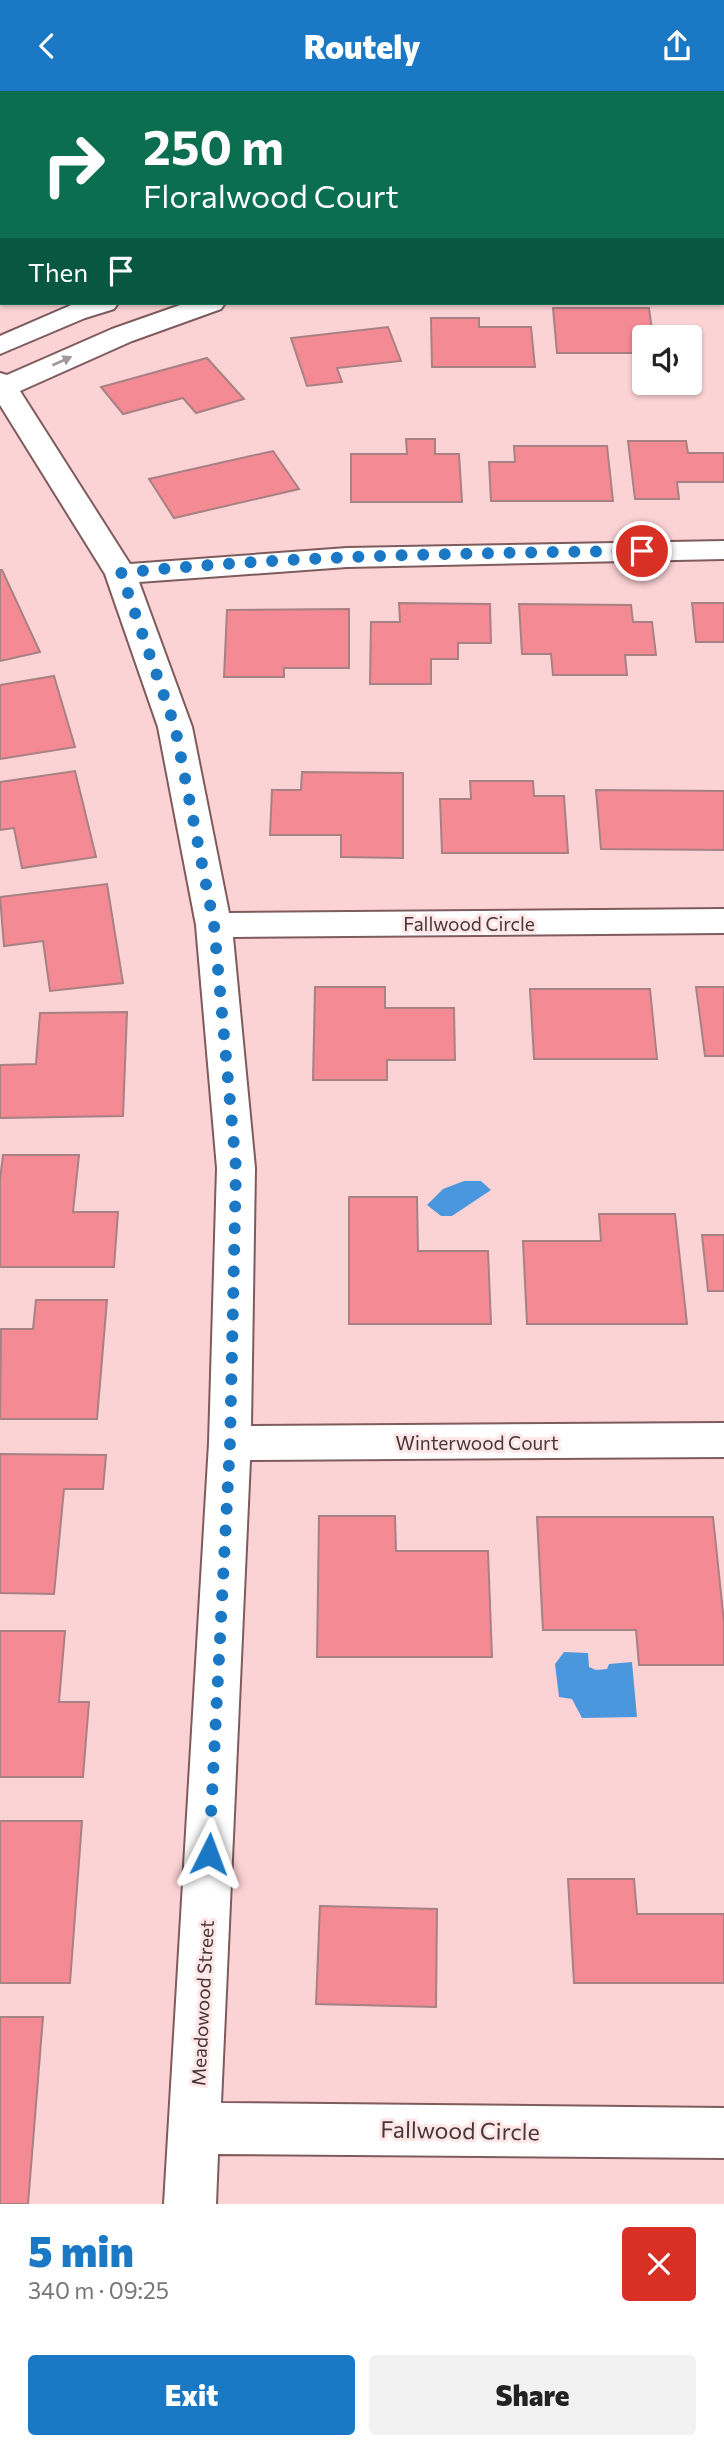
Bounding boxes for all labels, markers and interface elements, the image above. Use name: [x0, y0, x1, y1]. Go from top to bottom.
text: Routely: [304, 26, 420, 66]
icon: back: [28, 27, 66, 65]
icon: share: [658, 27, 696, 65]
text: 250 m: [143, 115, 284, 175]
icon: right: [28, 119, 119, 210]
text: Floralwood Court: [143, 175, 399, 215]
icon: arrive: [102, 252, 140, 290]
text: Then: [28, 256, 88, 287]
map controls: [632, 325, 702, 395]
button: sound: [632, 325, 702, 395]
one-way arrow: [52, 355, 72, 367]
pin: [612, 521, 672, 581]
icon: arrive: [623, 532, 661, 570]
street label: Fallwood Circle: [403, 912, 535, 935]
street label: Winterwood Court: [396, 1431, 559, 1454]
position arrow: [172, 1817, 246, 1891]
street label: Meadowood Street: [186, 1919, 218, 2086]
street label: Fallwood Circle: [380, 2115, 540, 2145]
text: 5 min: [28, 2224, 134, 2276]
button: close: [622, 2227, 696, 2301]
text: 340 m · 09:25: [28, 2276, 169, 2304]
button: Exit: [28, 2355, 355, 2435]
button: Share: [369, 2355, 696, 2435]

